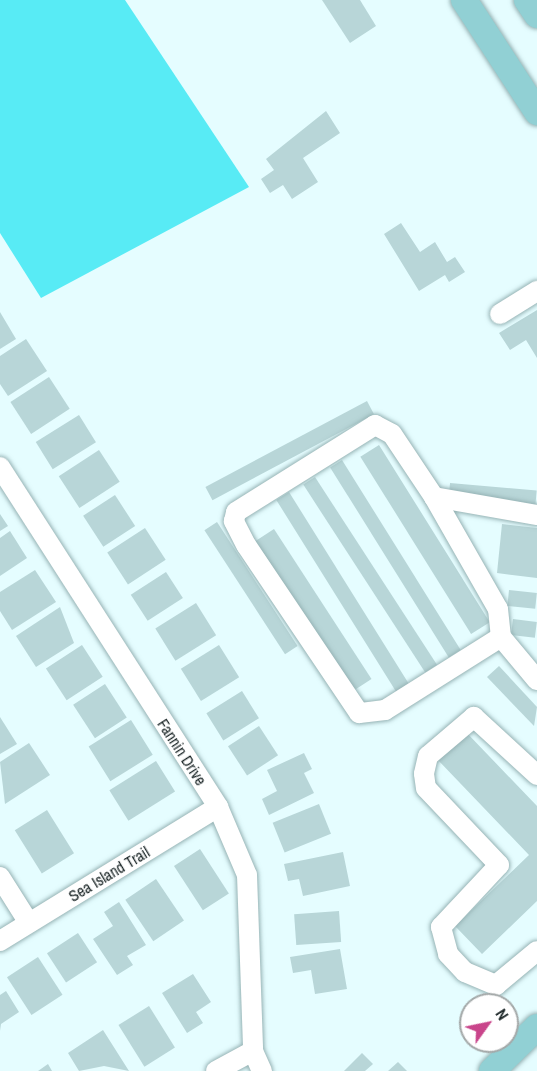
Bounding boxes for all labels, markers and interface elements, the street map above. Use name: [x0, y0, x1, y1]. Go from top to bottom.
street label: Fannin Drive: [153, 715, 211, 789]
street label: Sea Island Trail: [65, 842, 153, 906]
north arrow: [459, 993, 519, 1053]
text: N: [491, 1004, 514, 1024]

